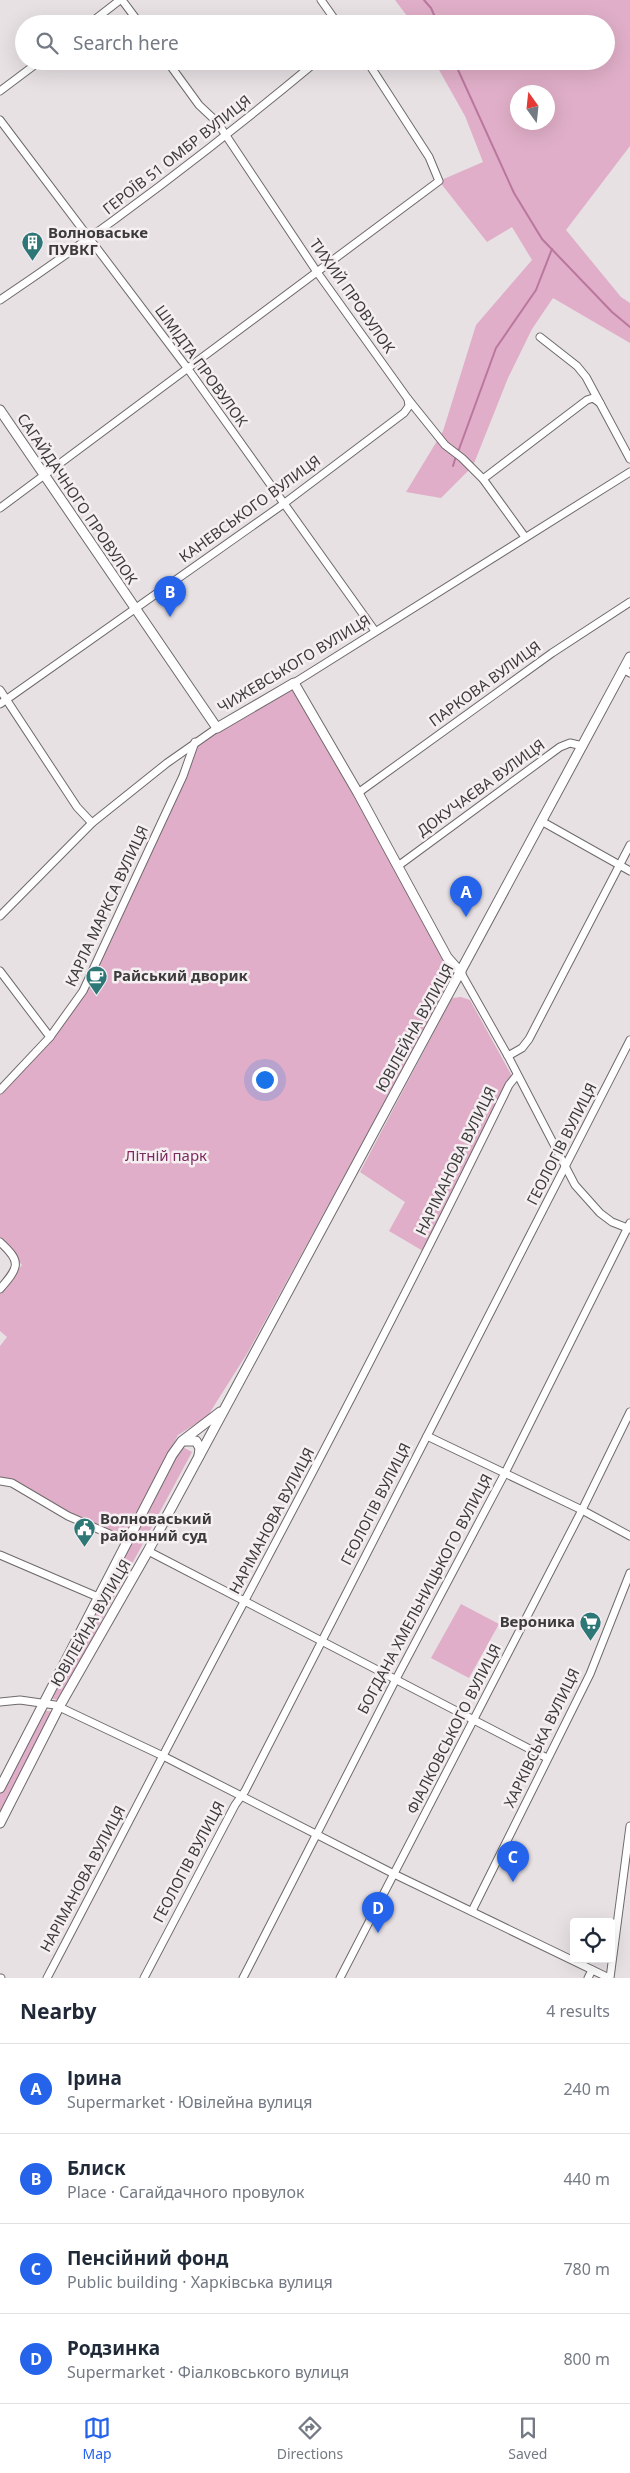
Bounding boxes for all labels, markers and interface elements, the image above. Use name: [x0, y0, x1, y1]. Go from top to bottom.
search box: [15, 15, 615, 70]
icon: search: [33, 29, 61, 57]
text: Search here: [73, 30, 179, 56]
north arrow: [510, 85, 555, 130]
street label: ГЕРОЇВ 51 ОМБР ВУЛИЦЯ: [98, 90, 255, 218]
place label: Волноваське ПУВКГ: [48, 222, 148, 259]
building icon: Волноваське ПУВКГ: [20, 230, 44, 261]
street label: ТИХИЙ ПРОВУЛОК: [306, 234, 400, 357]
street label: ШМІДТА ПРОВУЛОК: [151, 301, 253, 431]
street label: САГАЙДАЧНОГО ПРОВУЛОК: [13, 409, 143, 588]
street label: КАНЕВСЬКОГО ВУЛИЦЯ: [175, 450, 324, 566]
pin: B: [154, 576, 186, 617]
street label: ЧИЖЕВСЬКОГО ВУЛИЦЯ: [213, 609, 374, 717]
street label: ПАРКОВА ВУЛИЦЯ: [425, 636, 544, 731]
street label: ДОКУЧАЄВА ВУЛИЦЯ: [413, 734, 548, 840]
street label: КАРЛА МАРКСА ВУЛИЦЯ: [60, 822, 152, 989]
pin: A: [450, 876, 482, 917]
street label: ЮВІЛЕЙНА ВУЛИЦЯ: [370, 960, 458, 1095]
cafe icon: Райський дворик: [85, 964, 109, 995]
place label: Райський дворик: [113, 965, 249, 985]
your location: [252, 1067, 278, 1093]
street label: ГЕОЛОГІВ ВУЛИЦЯ: [522, 1079, 601, 1208]
street label: НАРІМАНОВА ВУЛИЦЯ: [410, 1083, 500, 1238]
park label: Літній парк: [125, 1145, 207, 1165]
street label: ГЕОЛОГІВ ВУЛИЦЯ: [336, 1439, 415, 1568]
street label: НАРІМАНОВА ВУЛИЦЯ: [224, 1444, 318, 1597]
street label: БОГДАНА ХМЕЛЬНИЦЬКОГО ВУЛИЦЯ: [352, 1470, 496, 1717]
place label: Волноваський районний суд: [100, 1508, 212, 1545]
public building icon: Волноваський районний суд: [72, 1516, 96, 1547]
street label: ЮВІЛЕЙНА ВУЛИЦЯ: [46, 1555, 135, 1690]
supermarket icon: Вероника: [579, 1610, 603, 1641]
place label: Вероника: [500, 1611, 575, 1631]
street label: ФІАЛКОВСЬКОГО ВУЛИЦЯ: [401, 1640, 505, 1817]
street label: ХАРКІВСЬКА ВУЛИЦЯ: [499, 1665, 584, 1810]
street label: ГЕОЛОГІВ ВУЛИЦЯ: [148, 1797, 229, 1926]
street label: НАРІМАНОВА ВУЛИЦЯ: [35, 1802, 129, 1955]
pin: C: [497, 1841, 529, 1882]
pin: D: [362, 1892, 394, 1933]
map controls: [570, 1918, 615, 1963]
button: locate: [570, 1918, 615, 1963]
text: Nearby: [20, 1997, 96, 2025]
text: 4 results: [546, 2000, 610, 2022]
text: Ірина: [67, 2065, 122, 2091]
text: A: [30, 2078, 42, 2100]
text: 240 m: [563, 2078, 610, 2100]
text: Supermarket · Ювілейна вулиця: [67, 2091, 312, 2113]
text: Блиск: [67, 2155, 126, 2181]
text: B: [31, 2168, 41, 2190]
text: 440 m: [563, 2168, 610, 2190]
text: Place · Сагайдачного провулок: [67, 2181, 304, 2203]
text: Пенсійний фонд: [67, 2245, 228, 2271]
text: C: [31, 2258, 41, 2280]
text: 780 m: [563, 2258, 610, 2280]
text: Public building · Харківська вулиця: [67, 2271, 333, 2293]
text: Родзинка: [67, 2335, 160, 2361]
text: D: [30, 2348, 42, 2370]
text: 800 m: [563, 2348, 610, 2370]
text: Supermarket · Фіалковського вулиця: [67, 2361, 349, 2383]
tab: Map: [83, 2414, 112, 2463]
tab: Directions: [277, 2414, 343, 2463]
tab: Saved: [508, 2414, 547, 2463]

